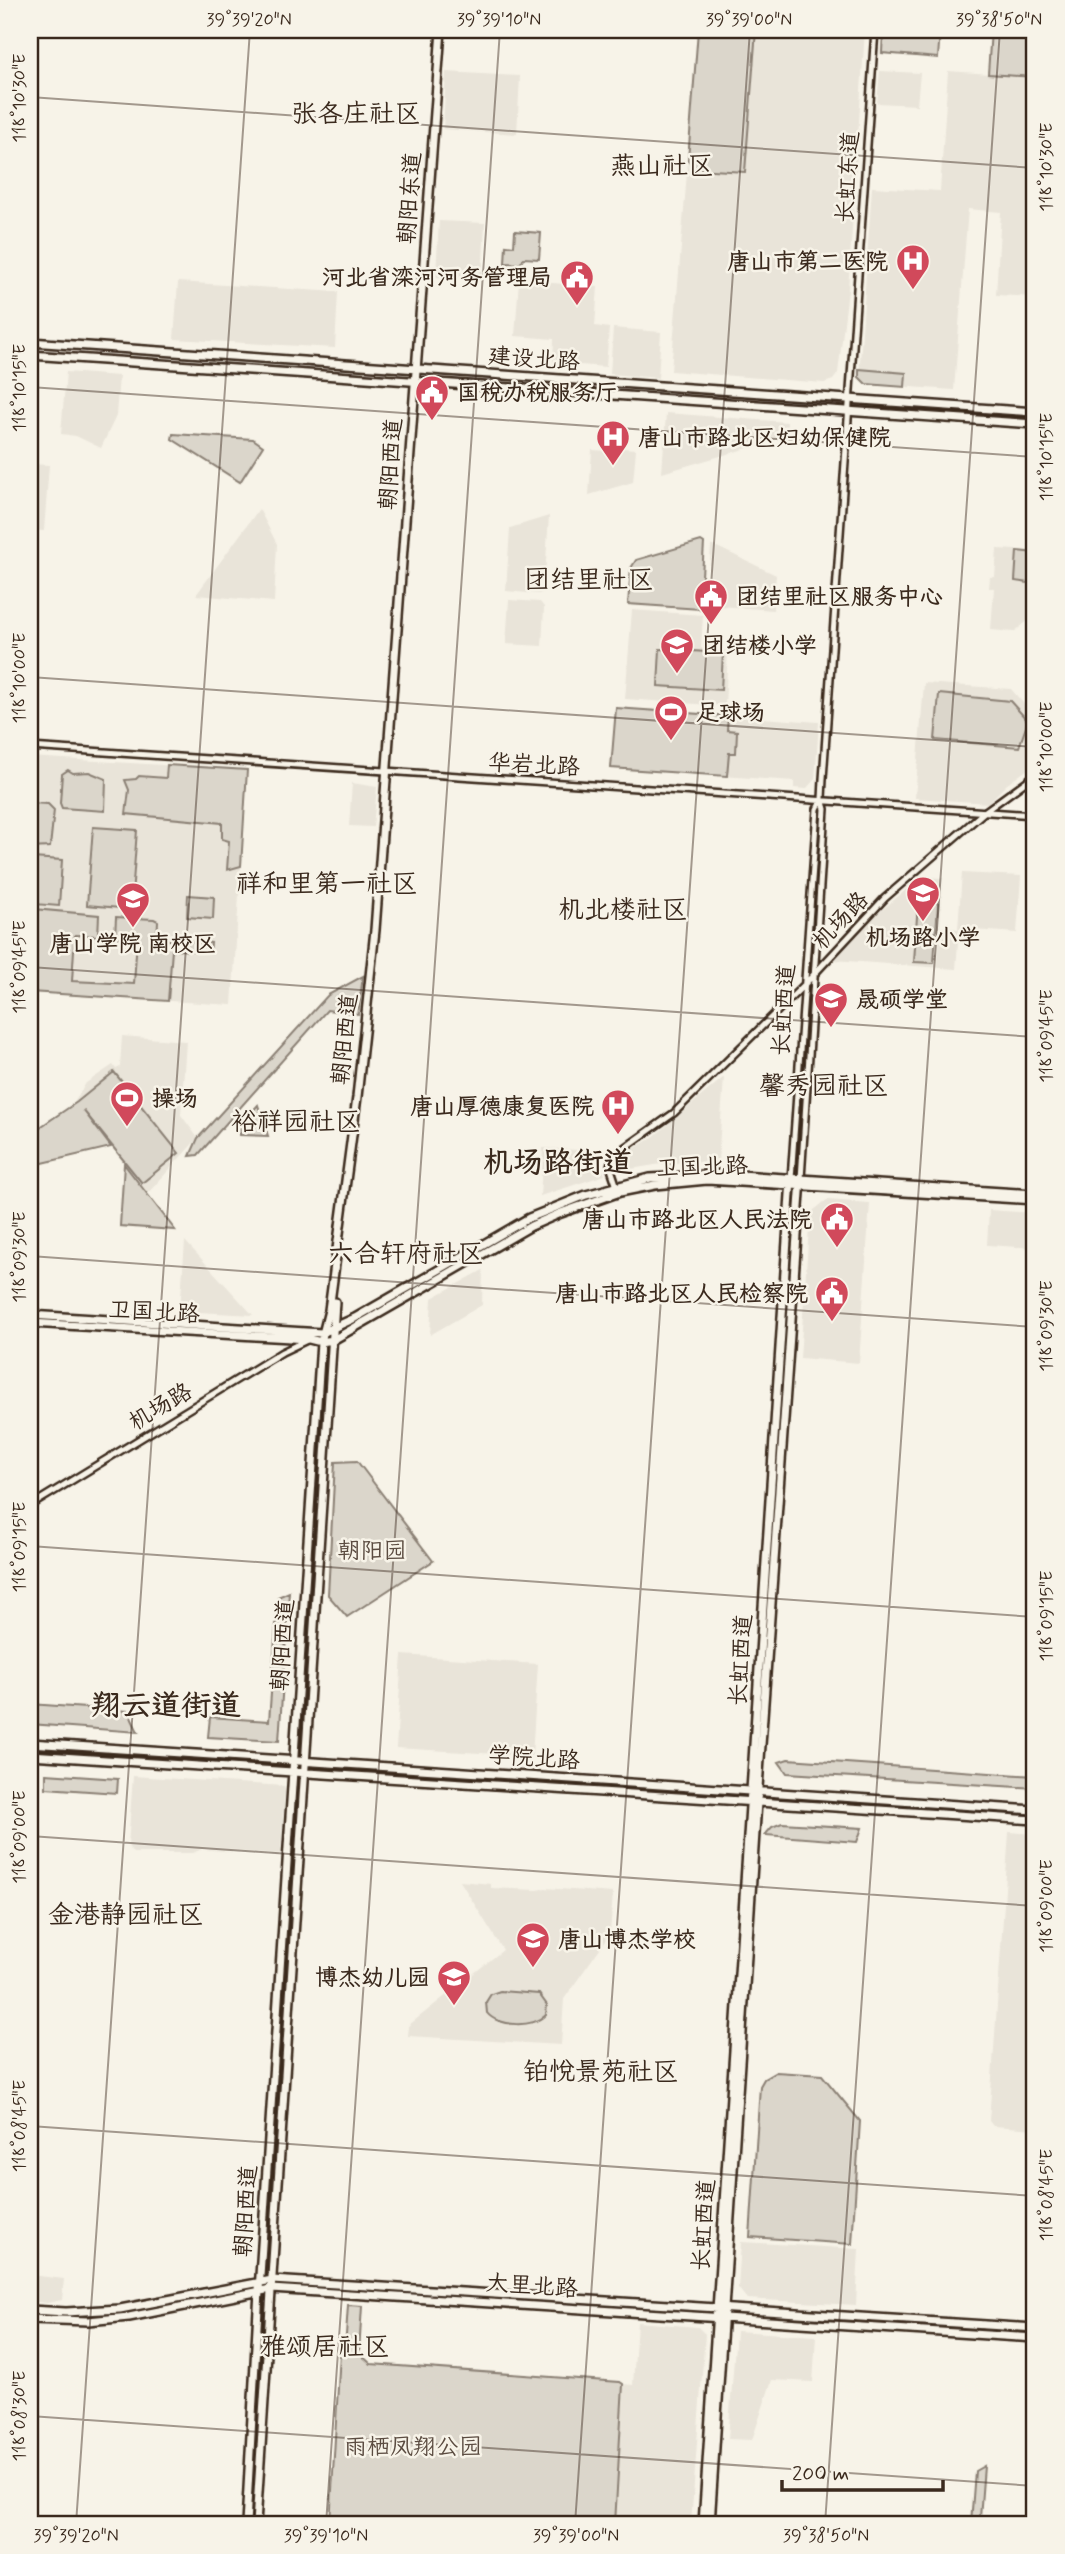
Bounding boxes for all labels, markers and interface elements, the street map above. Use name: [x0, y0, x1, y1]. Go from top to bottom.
text: 39°39'20"N: [206, 8, 292, 32]
text: 39°39'10"N: [457, 8, 541, 32]
text: 39°39'00"N: [706, 8, 792, 32]
text: 39°38'50"N: [956, 8, 1042, 32]
text: 118°10'30"E: [8, 53, 32, 143]
district label: 张各庄社区: [291, 98, 421, 132]
text: 118°10'30"E: [1035, 122, 1059, 212]
street label: 长虹东道: [831, 130, 867, 224]
district label: 燕山社区: [610, 150, 714, 184]
street label: 朝阳东道: [393, 151, 429, 245]
hospital icon: 唐山市第二医院: [894, 242, 932, 291]
place label: 唐山市第二医院: [727, 248, 888, 278]
public building icon: 河北省滦河河务管理局: [558, 258, 596, 307]
place label: 河北省滦河河务管理局: [322, 264, 552, 294]
street label: 建设北路: [487, 342, 581, 378]
text: 118°10'15"E: [8, 344, 32, 432]
public building icon: 国税办税服务厅: [413, 373, 451, 422]
place label: 国税办税服务厅: [457, 379, 618, 409]
text: 118°10'15"E: [1035, 413, 1059, 501]
street label: 朝阳西道: [374, 417, 410, 511]
hospital icon: 唐山市路北区妇幼保健院: [594, 418, 632, 467]
place label: 唐山市路北区妇幼保健院: [638, 424, 891, 454]
district label: 团结里社区: [524, 564, 654, 598]
public building icon: 团结里社区服务中心: [692, 577, 730, 626]
place label: 团结里社区服务中心: [736, 583, 943, 613]
school or university icon: 团结楼小学: [658, 626, 696, 675]
text: 118°10'00"E: [8, 632, 32, 724]
place label: 团结楼小学: [702, 632, 817, 662]
sports icon: 足球场: [652, 693, 690, 742]
place label: 足球场: [696, 699, 765, 729]
text: 118°10'00"E: [1035, 701, 1059, 793]
street label: 华岩北路: [487, 749, 581, 783]
district label: 祥和里第一社区: [236, 868, 418, 902]
school or university icon: 机场路小学: [904, 874, 942, 923]
school or university icon: 唐山学院 南校区: [114, 880, 152, 929]
street label: 机场路: [807, 886, 876, 957]
district label: 机北楼社区: [558, 894, 688, 928]
text: 118°09'45"E: [8, 920, 32, 1014]
place label: 机场路小学: [866, 924, 981, 954]
place label: 唐山学院 南校区: [49, 930, 217, 960]
street label: 长虹西道: [767, 963, 803, 1057]
school or university icon: 晟硕学堂: [812, 980, 850, 1029]
place label: 晟硕学堂: [856, 986, 948, 1016]
text: 118°09'45"E: [1035, 989, 1059, 1083]
street label: 朝阳西道: [326, 992, 366, 1087]
district label: 馨秀园社区: [759, 1070, 889, 1104]
sports icon: 操场: [108, 1079, 146, 1128]
place label: 操场: [152, 1085, 198, 1115]
hospital icon: 唐山厚德康复医院: [599, 1087, 637, 1136]
place label: 唐山厚德康复医院: [410, 1093, 594, 1123]
district label: 裕祥园社区: [231, 1106, 361, 1140]
district label: 机场路街道: [483, 1144, 633, 1183]
street label: 卫国北路: [656, 1151, 749, 1185]
public building icon: 唐山市路北区人民法院: [818, 1200, 856, 1249]
place label: 唐山市路北区人民法院: [582, 1206, 812, 1236]
text: 118°09'30"E: [8, 1211, 32, 1303]
district label: 六合轩府社区: [328, 1238, 484, 1272]
public building icon: 唐山市路北区人民检察院: [813, 1274, 851, 1323]
place label: 唐山市路北区人民检察院: [555, 1280, 808, 1310]
text: 118°09'30"E: [1035, 1280, 1059, 1372]
street label: 卫国北路: [107, 1296, 201, 1330]
street label: 机场路: [124, 1377, 198, 1438]
text: 118°09'15"E: [8, 1502, 32, 1592]
park label: 朝阳园: [338, 1537, 407, 1567]
text: 118°09'15"E: [1035, 1571, 1059, 1661]
street label: 朝阳西道: [266, 1598, 302, 1692]
street label: 长虹西道: [724, 1613, 760, 1707]
district label: 翔云道街道: [91, 1687, 241, 1726]
street label: 学院北路: [487, 1741, 581, 1777]
text: 118°09'00"E: [8, 1790, 32, 1884]
text: 118°09'00"E: [1035, 1859, 1059, 1953]
district label: 金港静园社区: [48, 1899, 204, 1933]
school or university icon: 唐山博杰学校: [514, 1920, 552, 1969]
place label: 唐山博杰学校: [558, 1926, 696, 1956]
school or university icon: 博杰幼儿园: [435, 1958, 473, 2007]
place label: 博杰幼儿园: [315, 1964, 430, 1994]
district label: 铂悦景苑社区: [523, 2056, 679, 2090]
text: 118°08'45"E: [8, 2080, 32, 2172]
text: 118°08'45"E: [1035, 2149, 1059, 2241]
street label: 朝阳西道: [229, 2164, 265, 2258]
street label: 长虹西道: [687, 2178, 723, 2272]
street label: 大里北路: [485, 2269, 579, 2305]
district label: 雅颂居社区: [260, 2331, 390, 2365]
text: 118°08'30"E: [8, 2371, 32, 2461]
park label: 雨栖凤翔公园: [344, 2433, 482, 2463]
scale bar: [782, 2449, 942, 2493]
text: 200 m: [792, 2460, 849, 2488]
text: 39°39'20"N: [33, 2524, 119, 2548]
text: 39°39'10"N: [284, 2524, 368, 2548]
text: 39°39'00"N: [533, 2524, 619, 2548]
text: 39°38'50"N: [783, 2524, 869, 2548]

